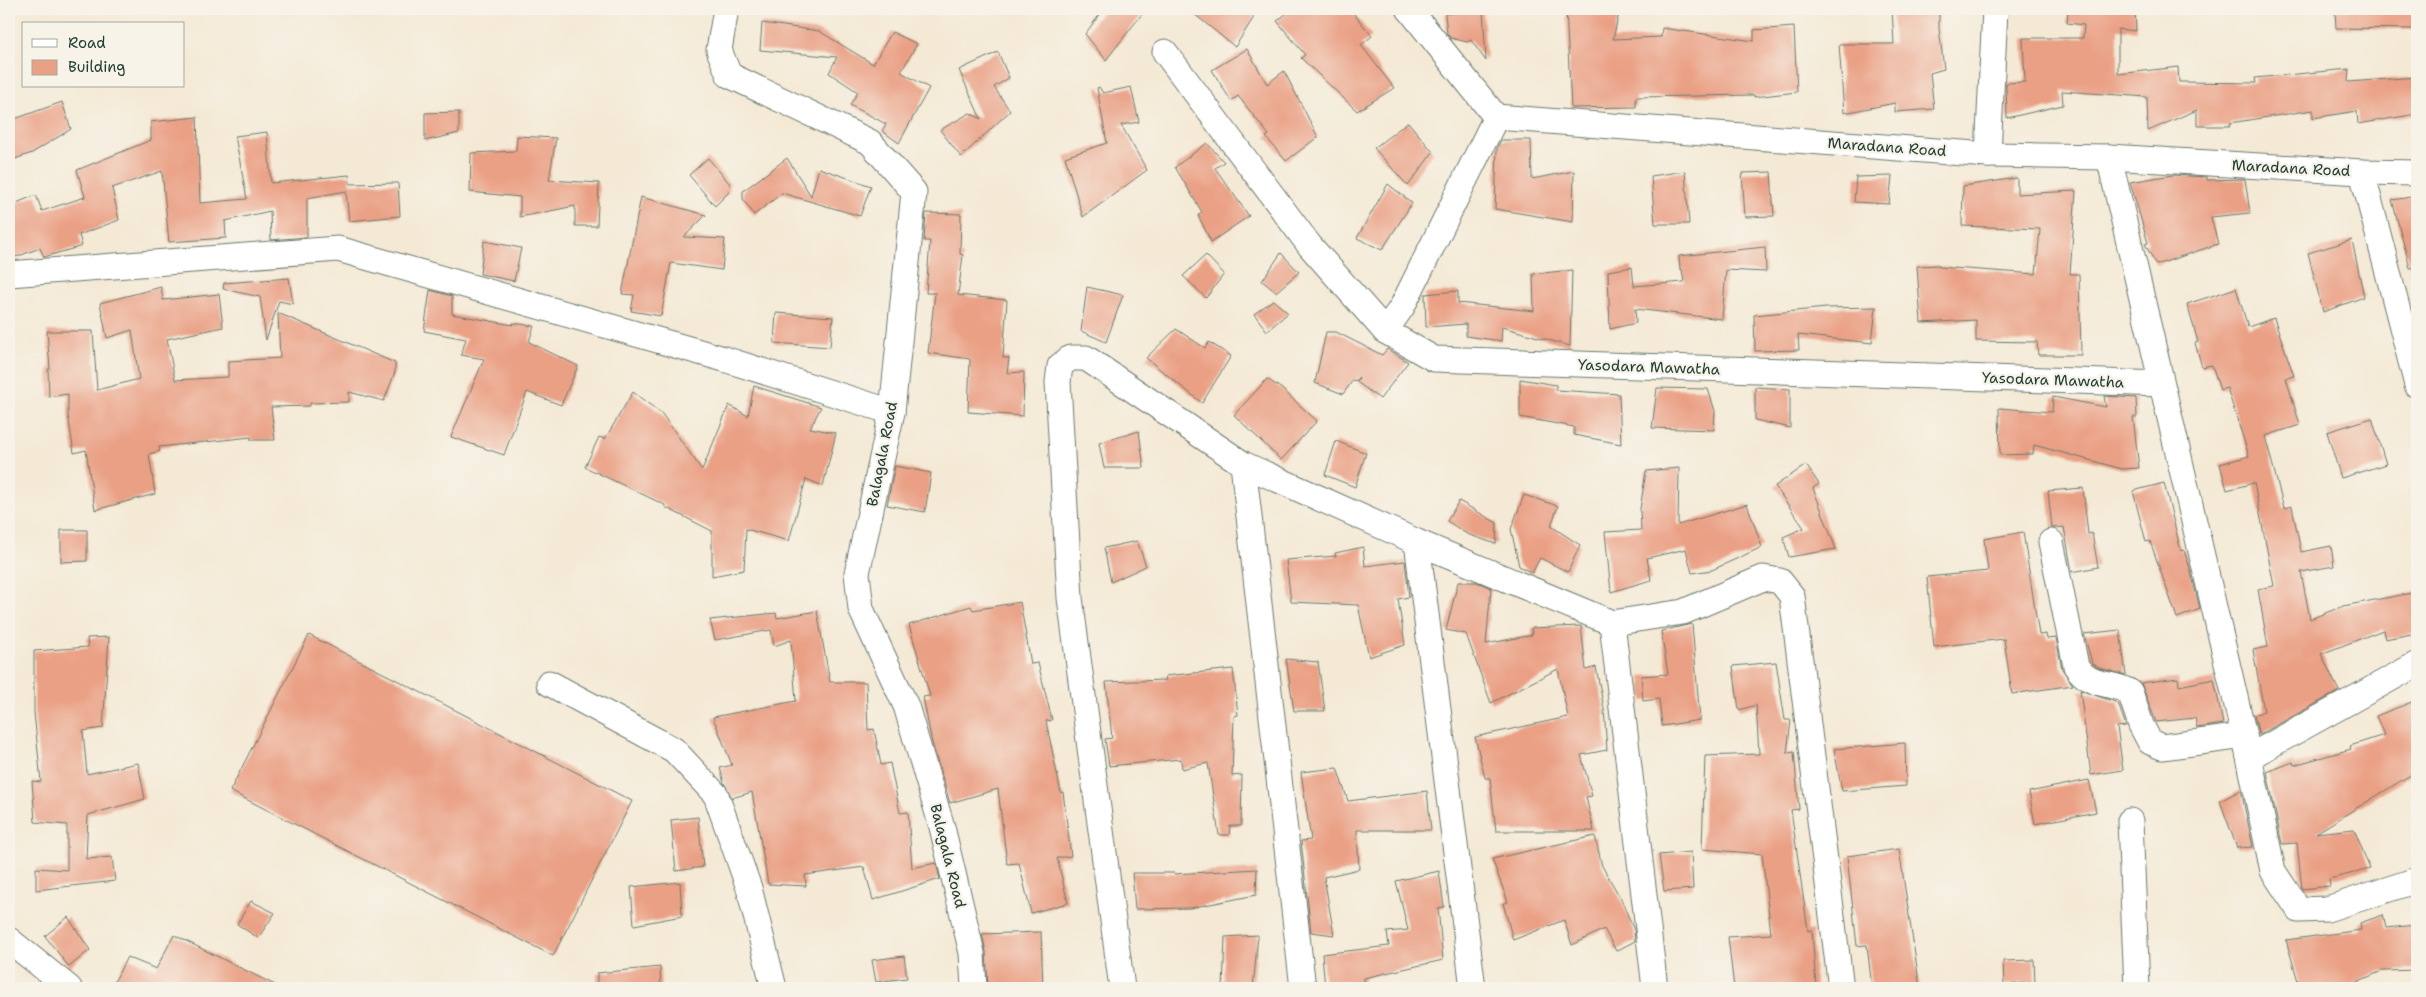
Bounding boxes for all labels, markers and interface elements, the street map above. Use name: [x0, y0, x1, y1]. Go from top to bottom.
legend: [22, 22, 185, 88]
text: Road: [68, 33, 106, 53]
text: Building: [68, 57, 125, 77]
street label: Maradana Road: [1827, 133, 1947, 161]
street label: Maradana Road: [2231, 155, 2351, 181]
street label: Yasodara Mawatha: [1578, 355, 1721, 379]
street label: Yasodara Mawatha: [1982, 368, 2125, 392]
street label: Balagala Road: [862, 399, 902, 508]
street label: Balagala Road: [925, 802, 971, 911]

